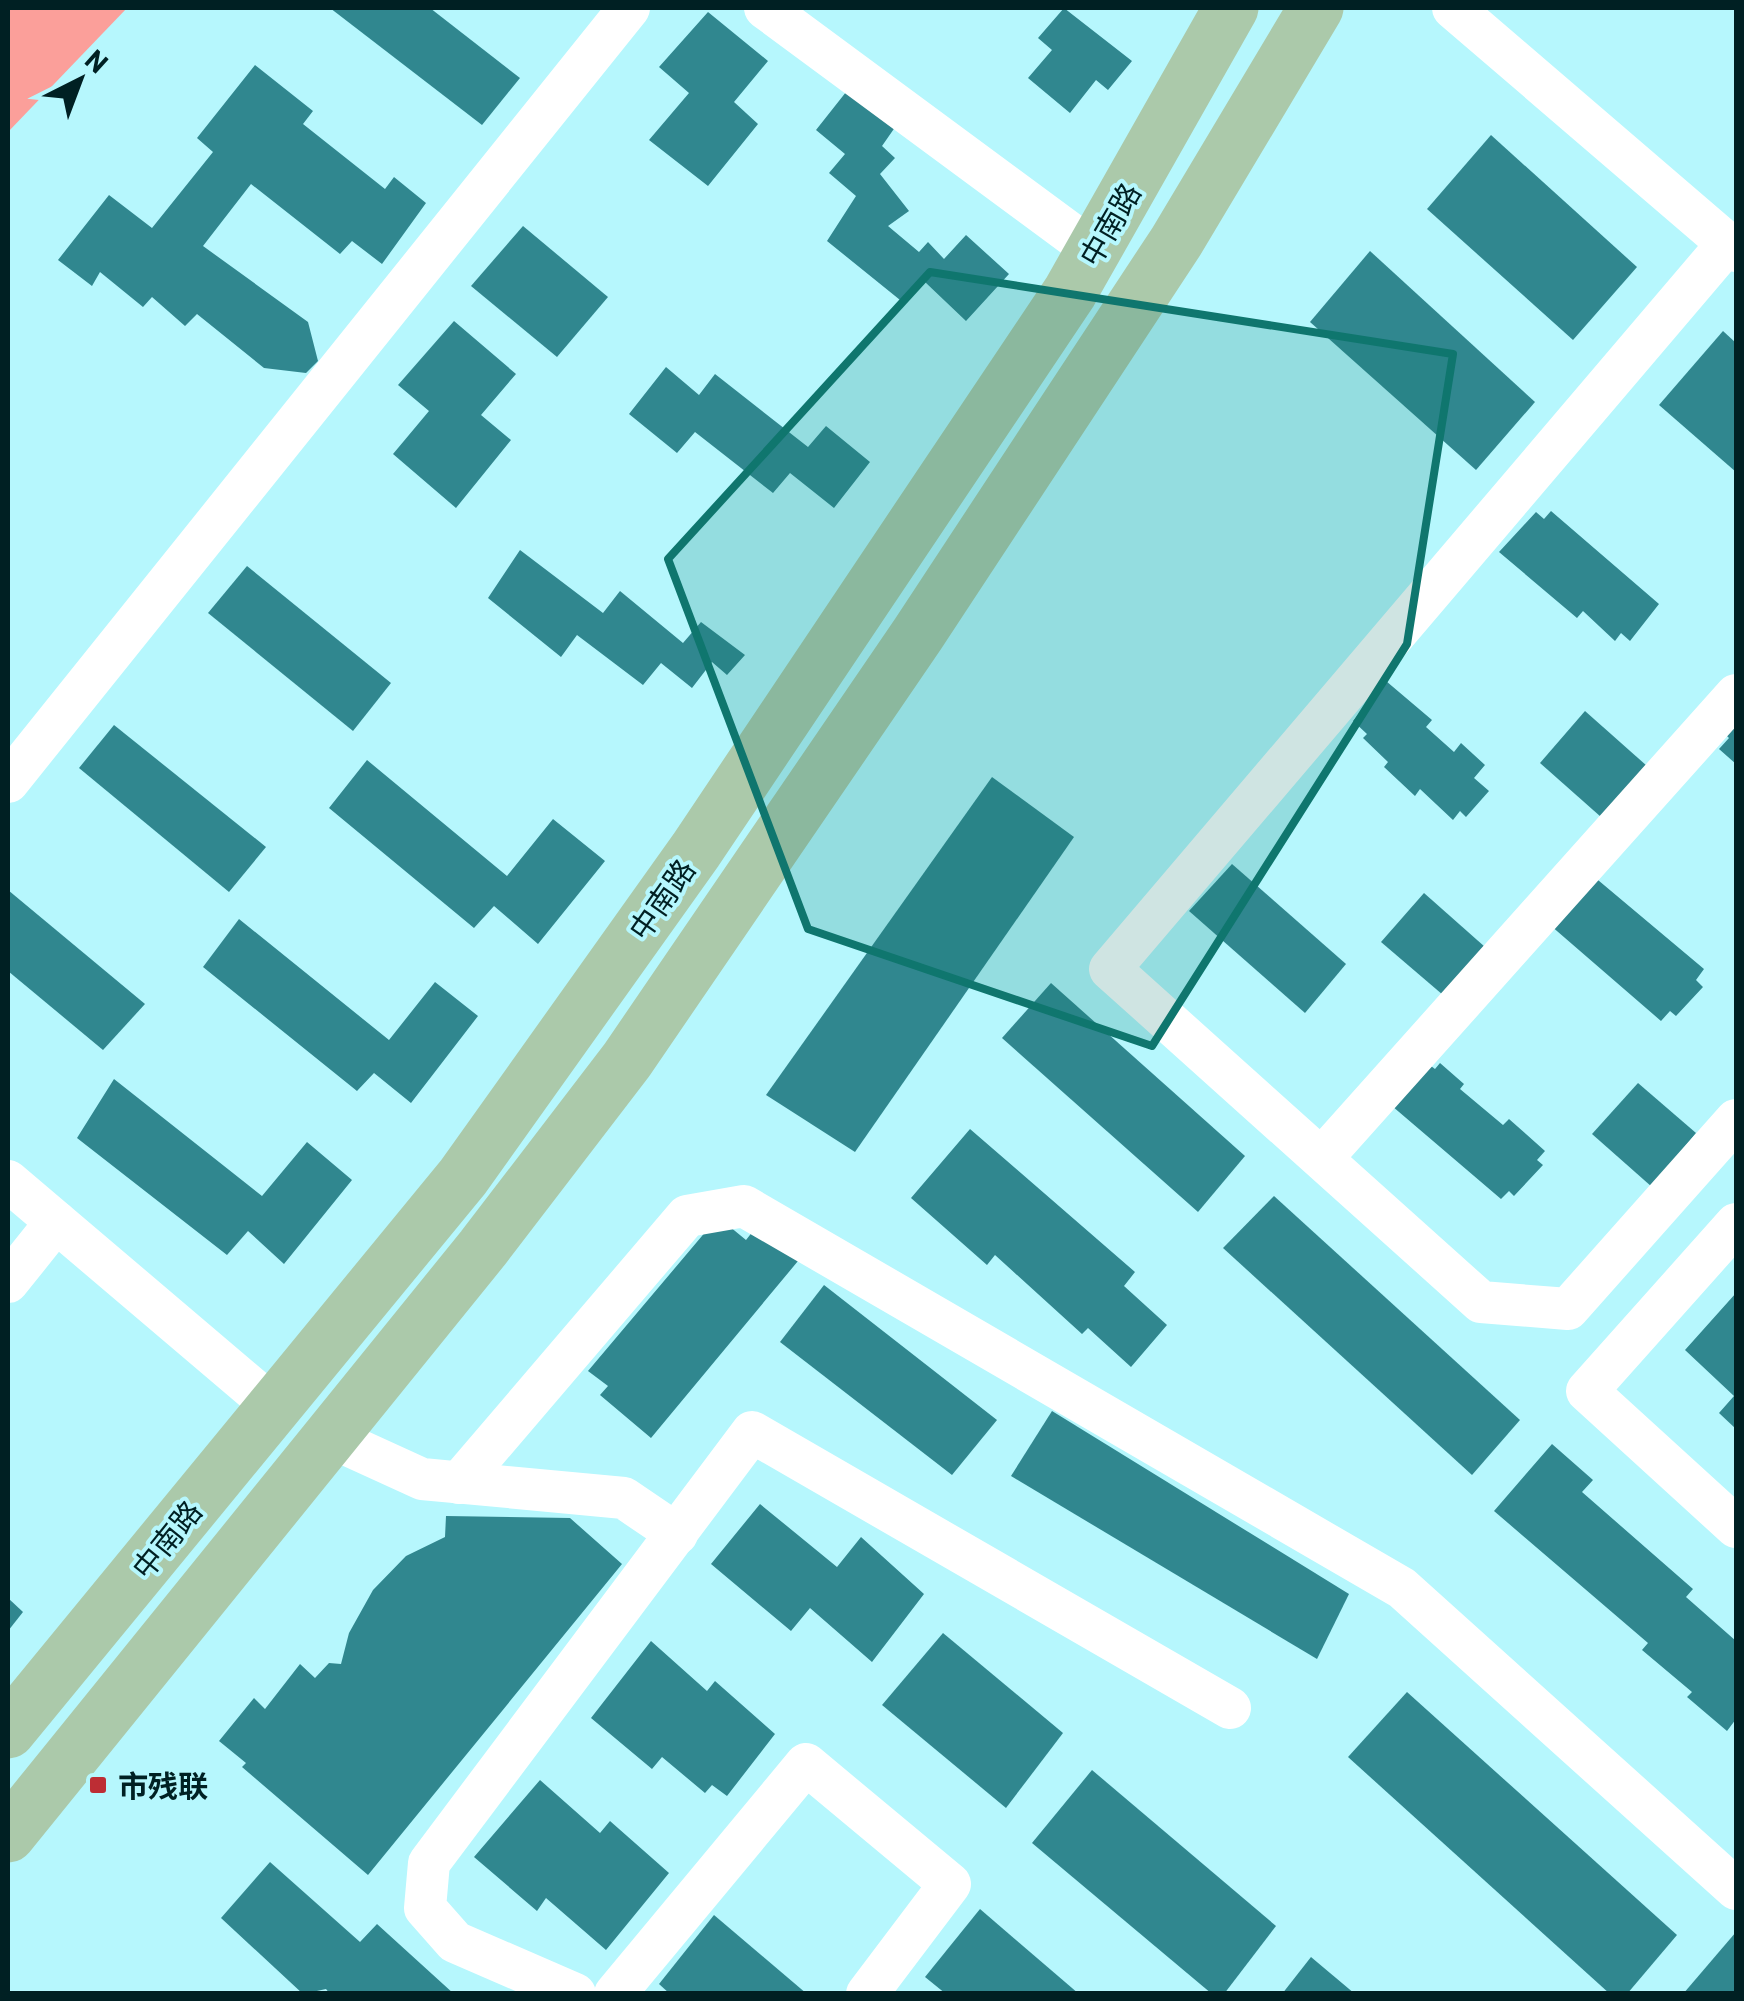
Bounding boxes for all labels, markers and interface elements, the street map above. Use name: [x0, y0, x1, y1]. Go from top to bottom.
north arrow: [30, 30, 130, 130]
text: N: [79, 42, 116, 80]
street label: 中南路: [1071, 176, 1147, 272]
street label: 中南路: [620, 852, 702, 946]
street label: 中南路: [124, 1493, 208, 1585]
place label: 市残联: [118, 1767, 208, 1803]
marker: 市残联: [87, 1774, 109, 1796]

